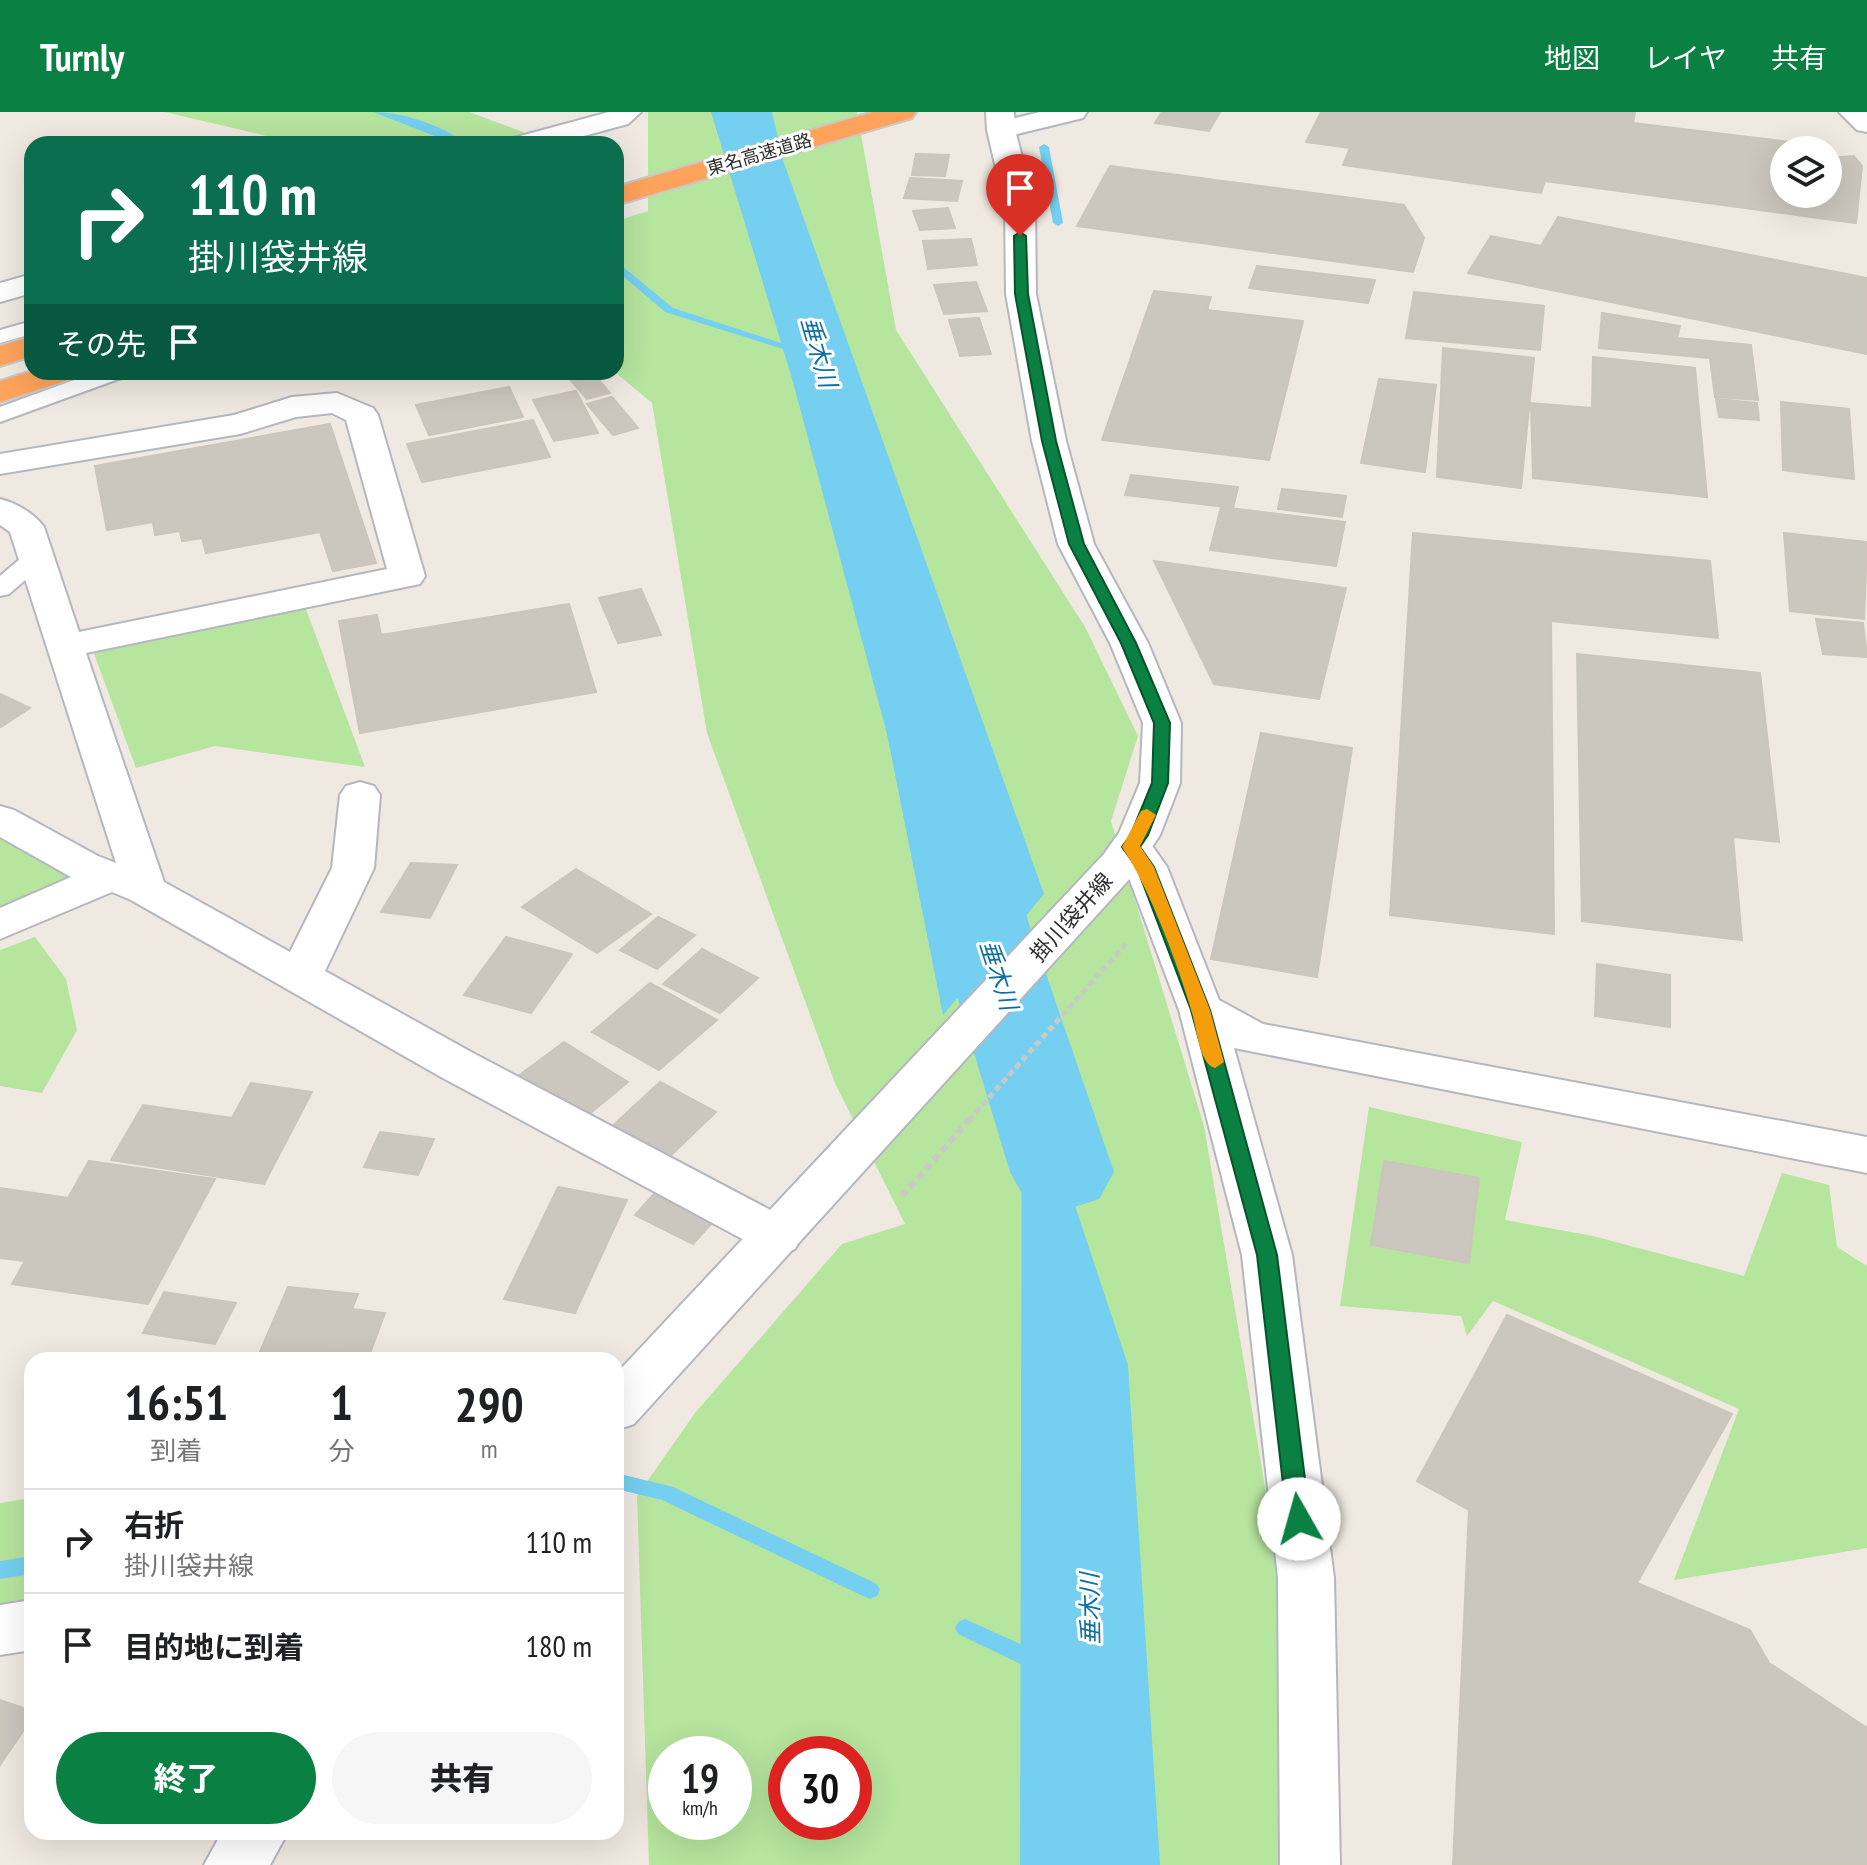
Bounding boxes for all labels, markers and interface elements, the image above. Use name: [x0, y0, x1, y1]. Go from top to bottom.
text: Turnly: [40, 32, 124, 81]
text: 地図: [1544, 39, 1600, 76]
text: レイヤ: [1644, 39, 1727, 76]
text: 共有: [1771, 39, 1827, 76]
street label: 東名高速道路: [704, 128, 814, 180]
map controls: [1770, 136, 1842, 208]
button: layers: [1770, 136, 1842, 208]
pin: [986, 154, 1054, 236]
text: 110 m: [188, 158, 317, 230]
icon: arrive: [998, 166, 1042, 210]
icon: right: [56, 168, 160, 272]
text: 掛川袋井線: [188, 233, 368, 280]
water label: 垂木川: [794, 313, 845, 394]
icon: arrive: [162, 320, 206, 364]
text: その先: [56, 324, 146, 363]
street label: 掛川袋井線: [1024, 867, 1118, 967]
water label: 垂木川: [973, 936, 1026, 1017]
text: 16:51: [124, 1371, 228, 1433]
text: 1: [330, 1371, 353, 1433]
text: 290: [455, 1373, 524, 1435]
text: m: [481, 1432, 498, 1465]
text: 到着: [150, 1434, 202, 1467]
text: 分: [328, 1434, 355, 1467]
position arrow: [1257, 1477, 1341, 1561]
text: 右折: [124, 1505, 184, 1544]
icon: right: [56, 1519, 100, 1563]
text: 110 m: [526, 1522, 592, 1561]
text: 掛川袋井線: [124, 1549, 254, 1582]
water label: 垂木川: [1074, 1570, 1106, 1645]
icon: arrive: [56, 1623, 100, 1667]
text: 180 m: [526, 1626, 592, 1665]
text: 目的地に到着: [124, 1627, 304, 1666]
button: 終了: [56, 1732, 316, 1824]
button: 共有: [332, 1732, 592, 1824]
speed limit sign: 30: [768, 1736, 872, 1840]
text: 19: [681, 1752, 719, 1804]
text: km/h: [682, 1795, 718, 1821]

